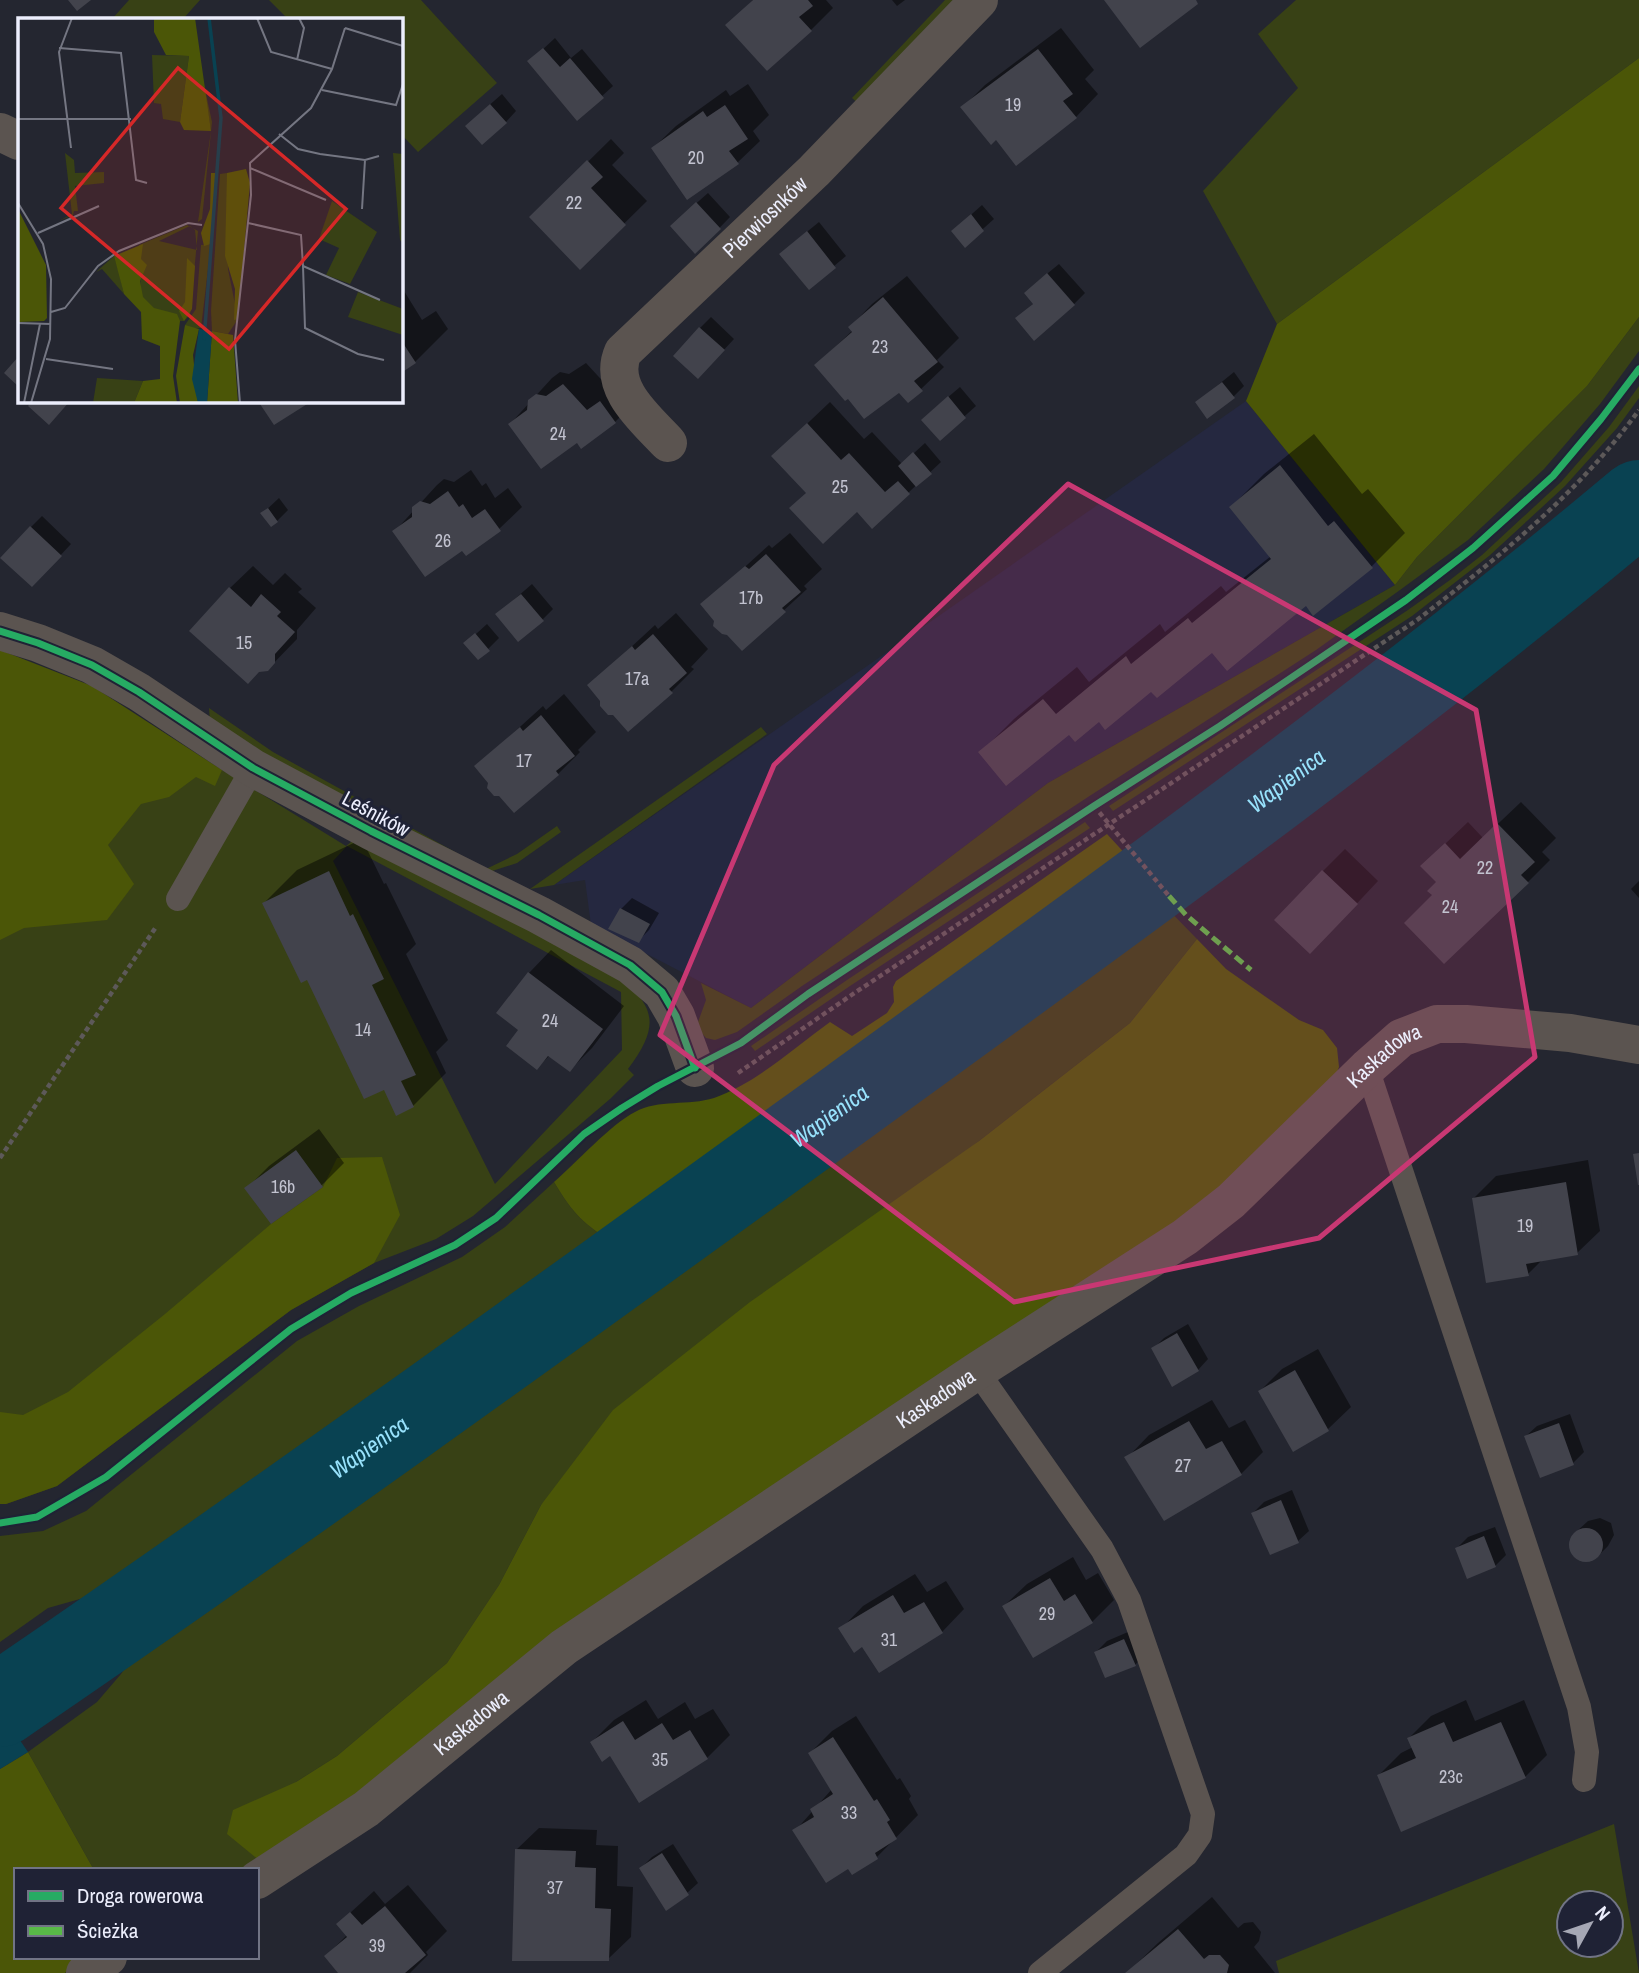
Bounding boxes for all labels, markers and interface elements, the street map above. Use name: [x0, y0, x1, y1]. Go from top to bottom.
inset map: [18, 18, 402, 402]
house number: 19: [1005, 92, 1021, 117]
house number: 20: [688, 145, 704, 170]
street label: Pierwiosnków: [716, 169, 814, 264]
house number: 22: [566, 190, 582, 215]
house number: 23: [872, 334, 888, 359]
house number: 24: [550, 421, 566, 446]
house number: 25: [832, 474, 848, 499]
house number: 26: [435, 528, 451, 553]
house number: 17b: [739, 585, 763, 610]
house number: 15: [236, 630, 252, 655]
house number: 17a: [625, 666, 649, 691]
water label: Wapienica: [1241, 741, 1331, 820]
house number: 17: [516, 748, 532, 773]
street label: Leśników: [337, 784, 416, 844]
house number: 22: [1477, 855, 1493, 880]
house number: 24: [1442, 894, 1458, 919]
house number: 24: [542, 1008, 558, 1033]
street label: Kaskadowa: [1340, 1016, 1426, 1094]
house number: 14: [355, 1017, 371, 1042]
water label: Wapienica: [783, 1077, 874, 1155]
house number: 16b: [271, 1174, 295, 1199]
house number: 19: [1517, 1213, 1533, 1238]
street label: Kaskadowa: [890, 1361, 981, 1435]
water label: Wapienica: [323, 1408, 414, 1486]
house number: 27: [1175, 1453, 1191, 1478]
house number: 29: [1039, 1601, 1055, 1626]
house number: 31: [881, 1627, 898, 1652]
street label: Kaskadowa: [427, 1683, 515, 1762]
house number: 35: [652, 1747, 668, 1772]
house number: 23c: [1439, 1764, 1463, 1789]
house number: 33: [841, 1800, 857, 1825]
legend: [14, 1868, 259, 1959]
house number: 37: [547, 1875, 563, 1900]
text: Droga rowerowa: [77, 1881, 204, 1910]
north arrow: [1555, 1889, 1625, 1959]
text: N: [1589, 1900, 1617, 1926]
text: Ścieżka: [77, 1916, 139, 1945]
house number: 39: [369, 1933, 385, 1958]

